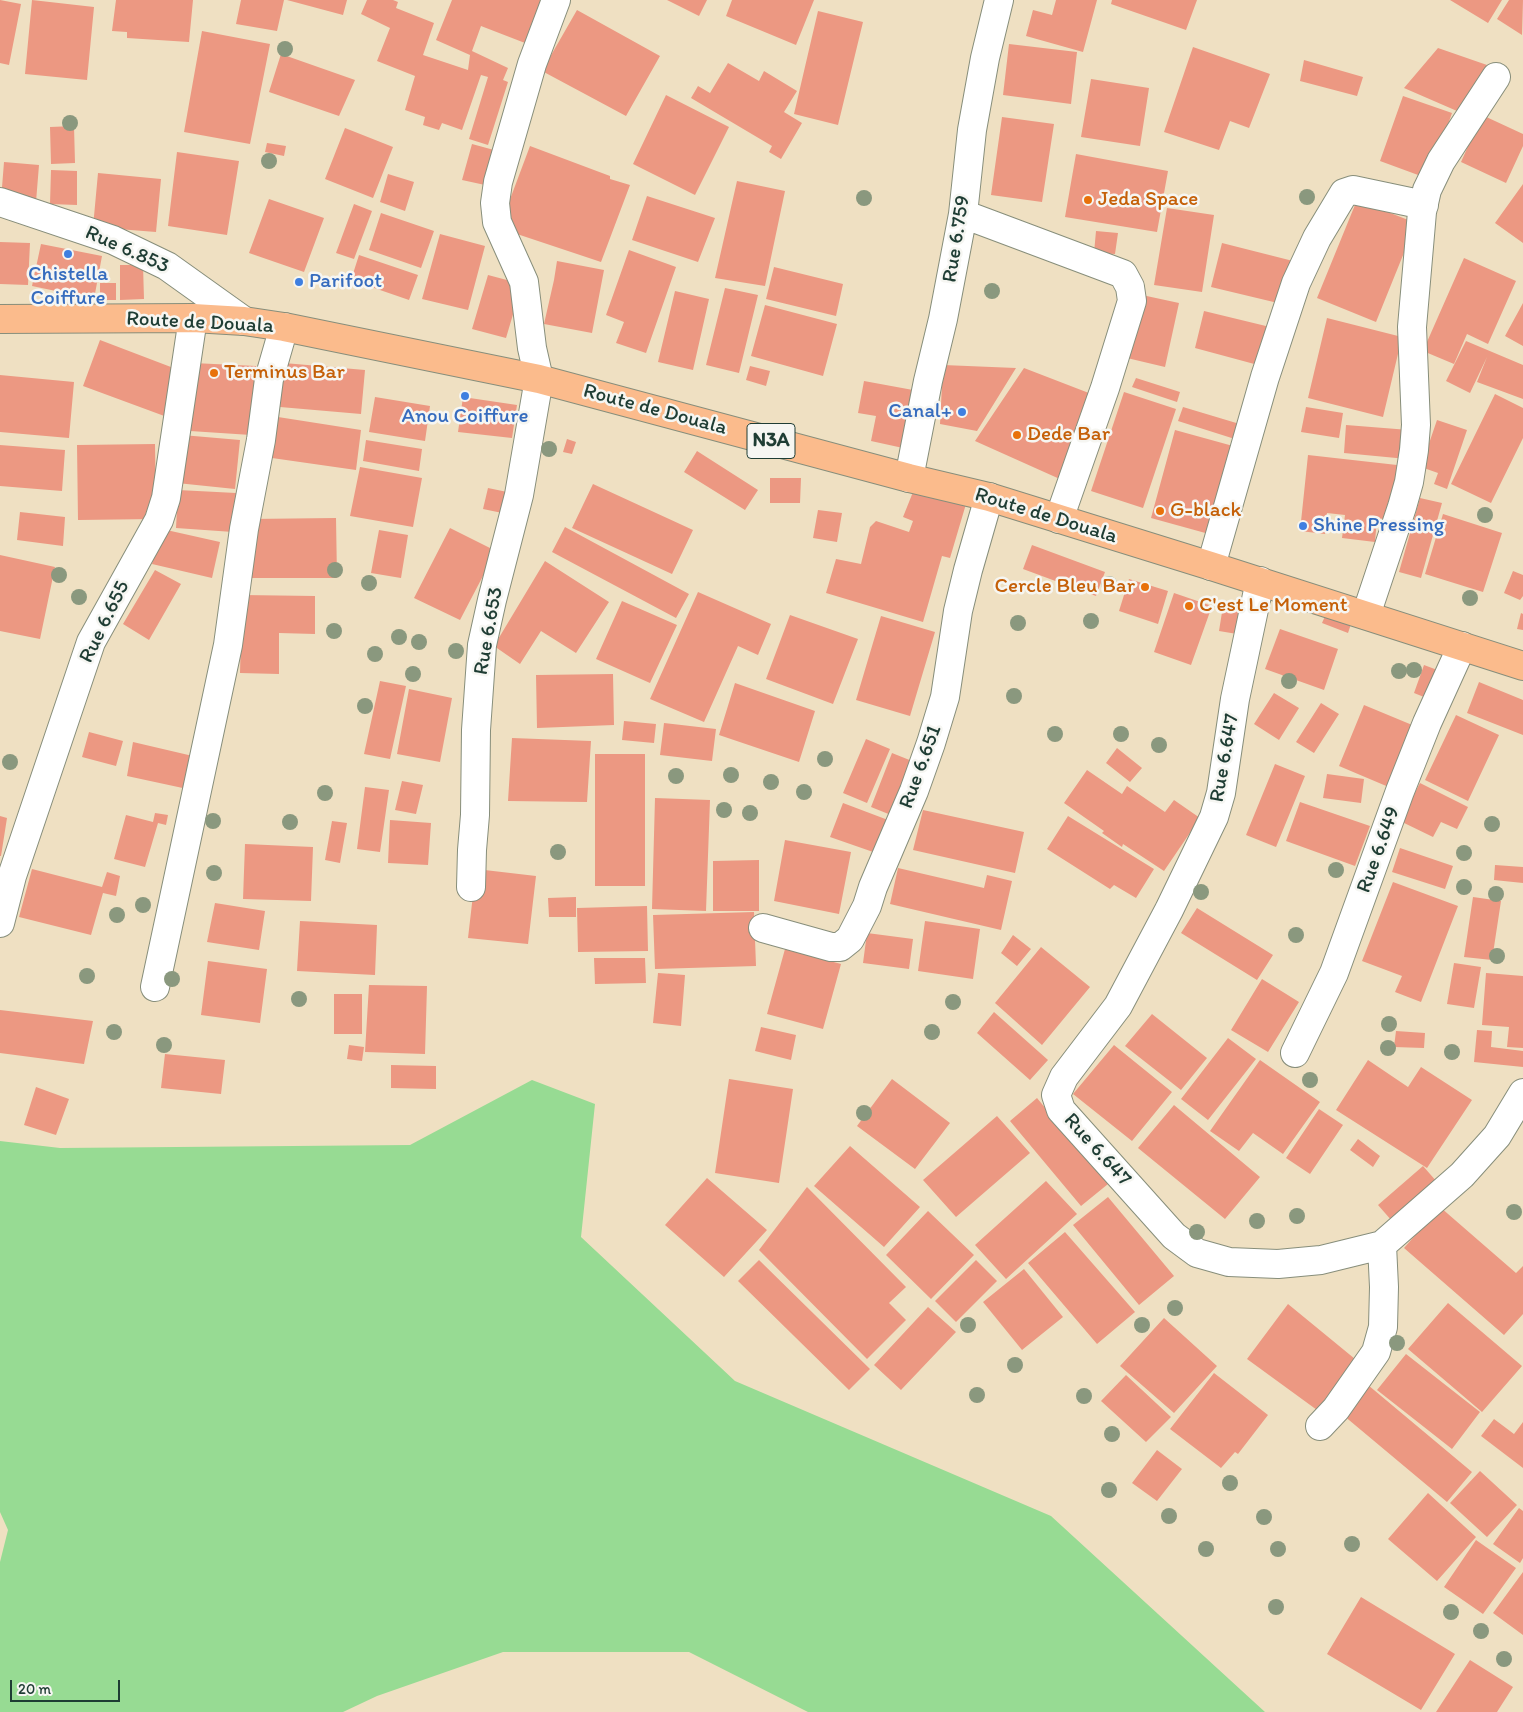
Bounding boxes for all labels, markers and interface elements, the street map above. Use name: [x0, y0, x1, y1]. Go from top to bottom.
place label: Jeda Space: [1098, 187, 1198, 213]
street label: Rue 6.759: [938, 194, 976, 284]
marker: Jeda Space: [1082, 194, 1094, 206]
street label: Rue 6.853: [81, 220, 173, 280]
marker: Chistella Coiffure: [62, 248, 74, 260]
place label: Chistella Coiffure: [28, 262, 108, 312]
place label: Parifoot: [309, 269, 382, 295]
marker: Parifoot: [293, 276, 305, 288]
street label: Route de Douala: [126, 307, 274, 339]
place label: Terminus Bar: [224, 360, 345, 386]
marker: Terminus Bar: [208, 367, 220, 379]
street label: Route de Douala: [580, 379, 730, 441]
marker: Anou Coiffure: [459, 390, 471, 402]
place label: Canal+: [888, 399, 952, 425]
place label: Anou Coiffure: [401, 404, 529, 430]
marker: Canal+: [956, 406, 968, 418]
place label: Dede Bar: [1027, 422, 1110, 448]
road number: N3A: [747, 424, 795, 458]
marker: Dede Bar: [1011, 429, 1023, 441]
street label: Route de Douala: [972, 482, 1120, 550]
place label: G-black: [1170, 498, 1241, 524]
marker: G-black: [1154, 505, 1166, 517]
place label: Shine Pressing: [1313, 513, 1444, 539]
marker: Shine Pressing: [1297, 520, 1309, 532]
place label: Cercle Bleu Bar: [994, 574, 1135, 600]
street label: Rue 6.655: [74, 577, 136, 667]
marker: Cercle Bleu Bar: [1139, 581, 1151, 593]
street label: Rue 6.653: [469, 585, 509, 677]
place label: C'est Le Moment: [1199, 593, 1348, 619]
marker: C'est Le Moment: [1183, 600, 1195, 612]
street label: Rue 6.647: [1205, 712, 1245, 804]
street label: Rue 6.651: [894, 722, 948, 812]
street label: Rue 6.649: [1352, 803, 1406, 897]
street label: Rue 6.647: [1058, 1108, 1136, 1192]
scale bar: [12, 1670, 122, 1702]
text: 20 m: [18, 1680, 51, 1698]

